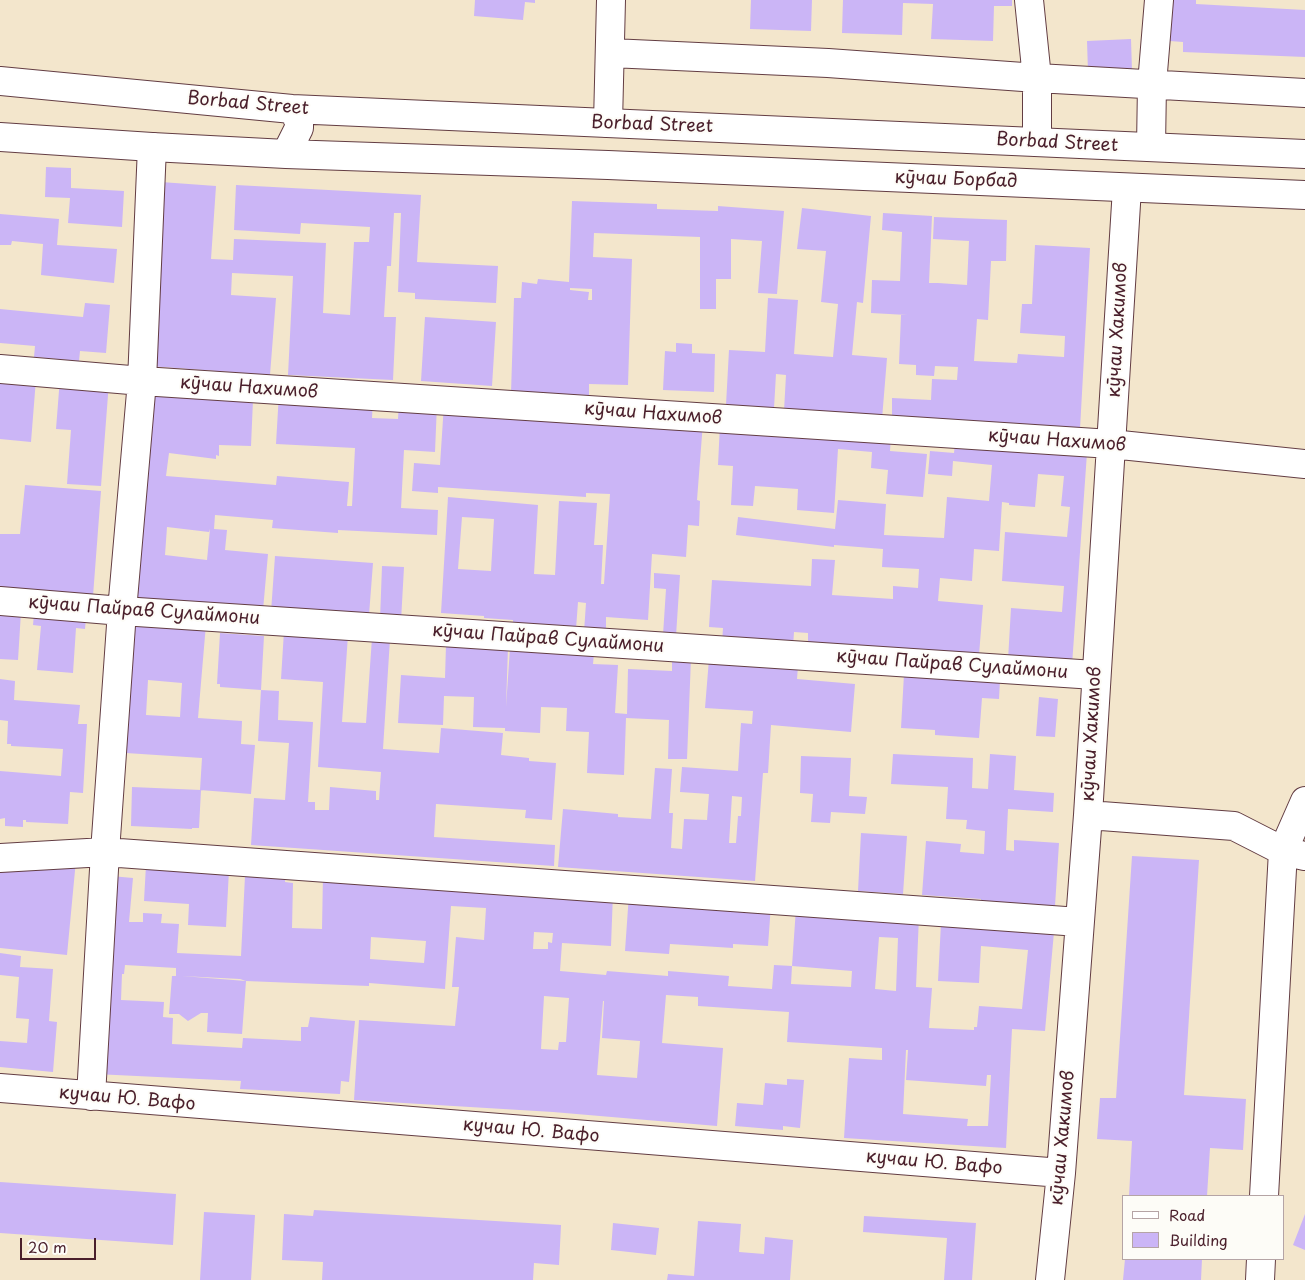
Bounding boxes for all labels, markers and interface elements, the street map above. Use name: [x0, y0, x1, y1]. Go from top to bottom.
street label: Borbad Street: [186, 88, 310, 120]
street label: Borbad Street: [591, 112, 713, 138]
street label: Borbad Street: [995, 129, 1119, 157]
street label: кӯчаи Борбад: [894, 167, 1018, 193]
street label: кӯчаи Хакимов: [1104, 262, 1132, 398]
street label: кӯчаи Нахимов: [179, 372, 319, 404]
street label: кӯчаи Нахимов: [583, 398, 723, 430]
street label: кӯчаи Нахимов: [987, 425, 1127, 457]
street label: кӯчаи Пайрав Сулаймони: [27, 592, 261, 630]
street label: кӯчаи Пайрав Сулаймони: [431, 620, 665, 658]
street label: кӯчаи Пайрав Сулаймони: [835, 646, 1069, 684]
street label: кӯчаи Хакимов: [1078, 666, 1106, 802]
street label: кӯчаи Хакимов: [1046, 1070, 1080, 1206]
street label: кучаи Ю. Вафо: [58, 1082, 196, 1116]
street label: кучаи Ю. Вафо: [462, 1114, 600, 1148]
street label: кучаи Ю. Вафо: [865, 1146, 1003, 1180]
legend: [1122, 1195, 1285, 1260]
text: Road: [1169, 1203, 1205, 1226]
scale bar: [22, 1228, 99, 1260]
text: Building: [1169, 1228, 1228, 1251]
text: 20 m: [28, 1235, 67, 1258]

